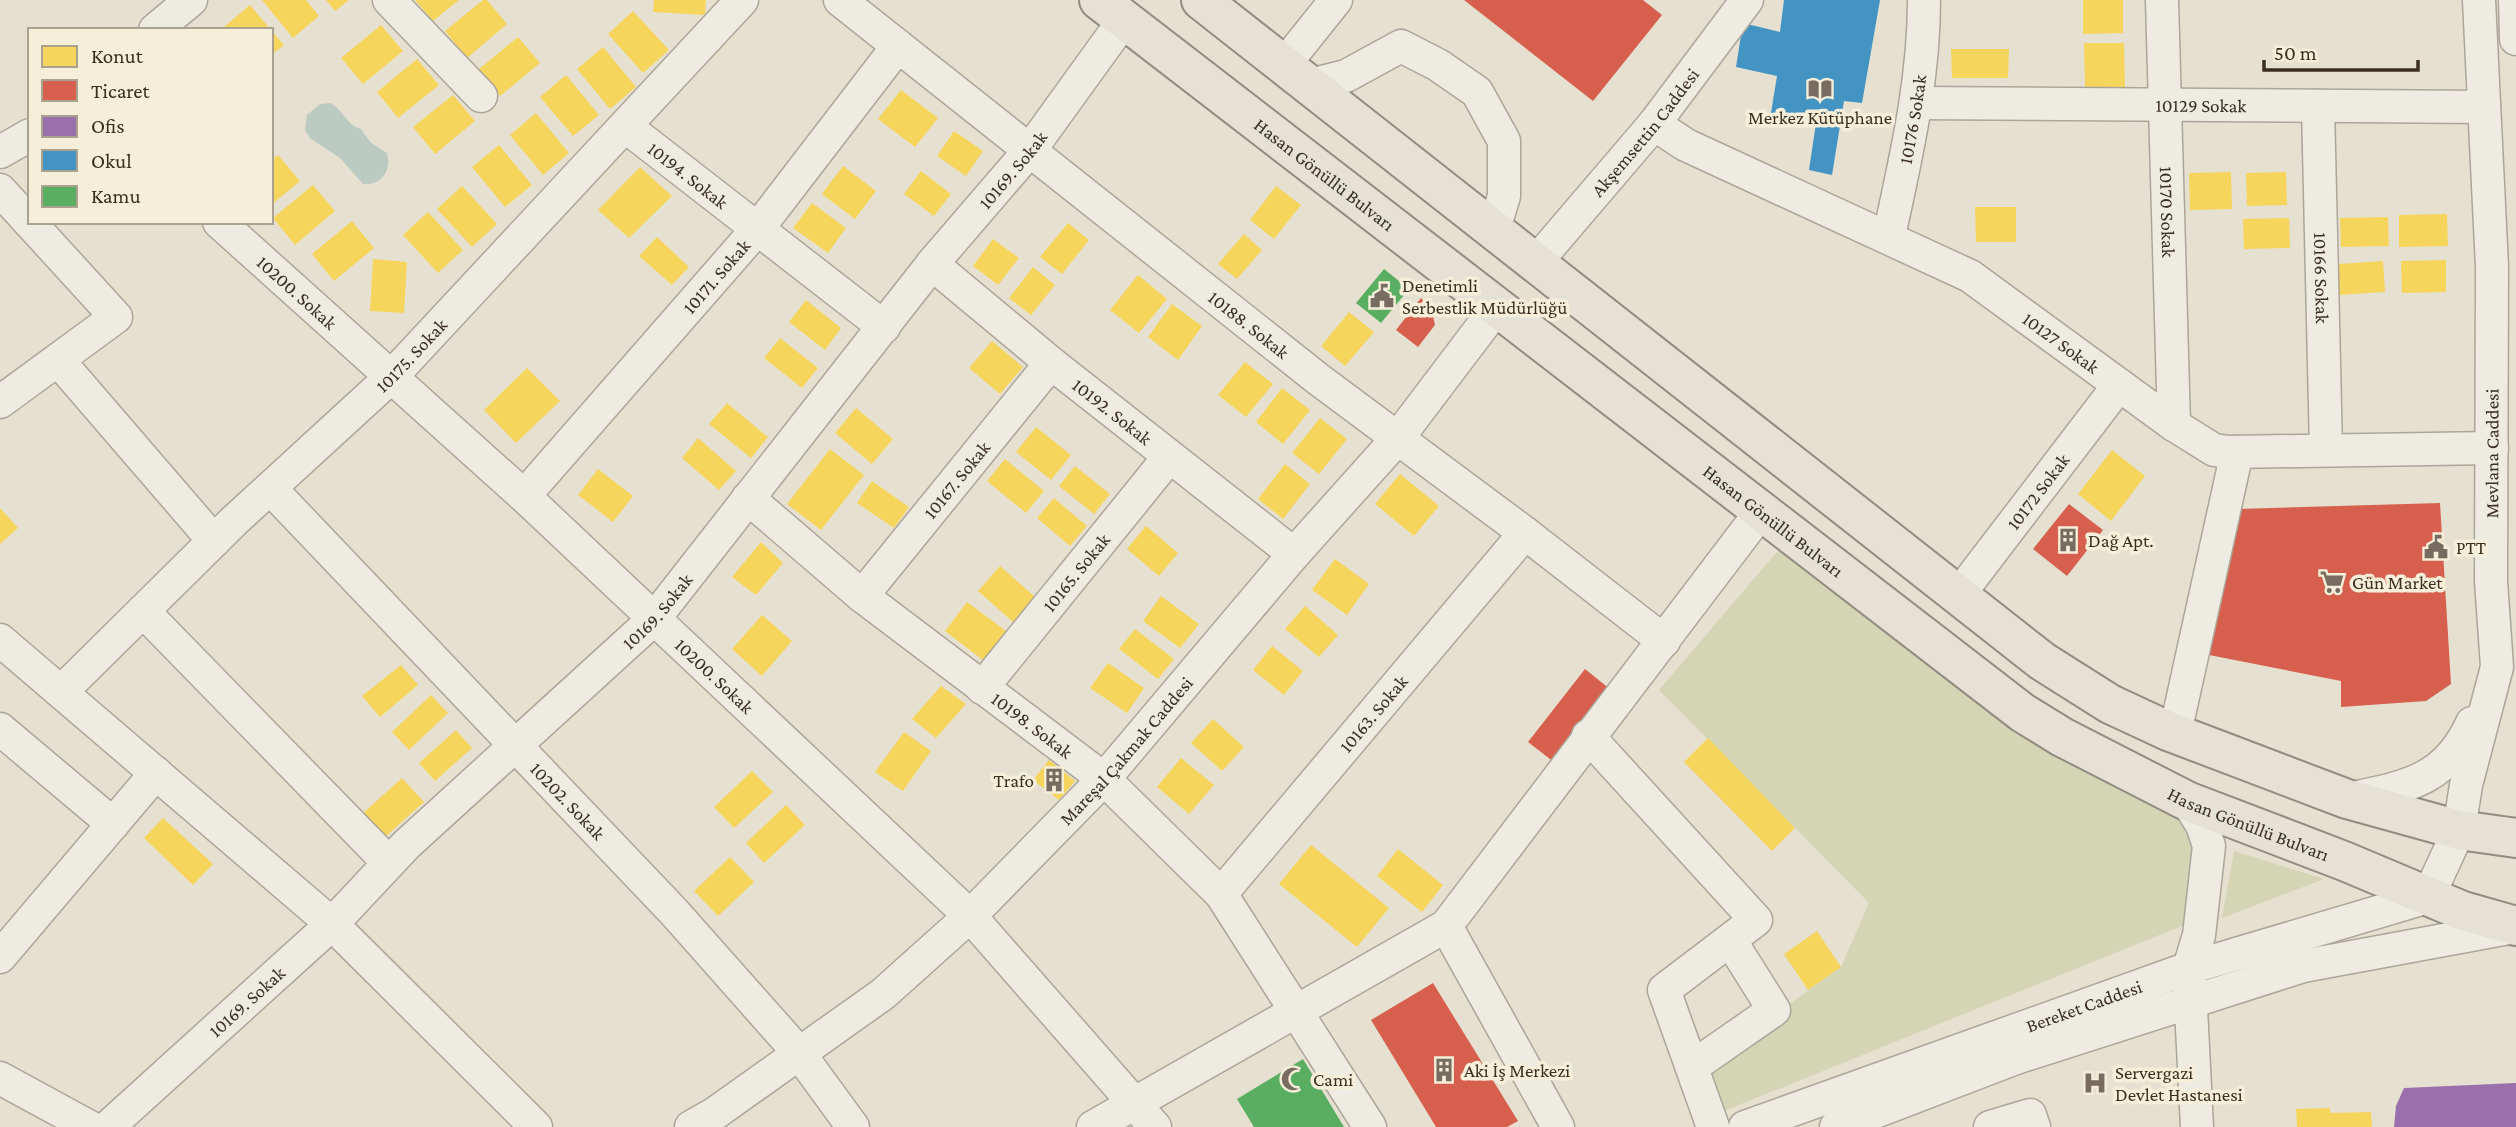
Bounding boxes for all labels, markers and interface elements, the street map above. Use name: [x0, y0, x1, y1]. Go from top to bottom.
legend: [28, 28, 273, 224]
scale bar: [2264, 28, 2418, 72]
text: 50 m: [2274, 41, 2317, 65]
text: Konut: [91, 44, 144, 68]
street label: Akşemsettin Caddesi: [1587, 64, 1703, 201]
street label: 10176 Sokak: [1895, 73, 1930, 166]
library icon: Merkez Kütüphane: [1806, 75, 1834, 103]
text: Ticaret: [91, 79, 151, 103]
street label: 10129 Sokak: [2155, 95, 2247, 116]
place label: Merkez Kütüphane: [1748, 107, 1892, 128]
text: Ofis: [91, 114, 125, 138]
street label: Hasan Gönüllü Bulvarı: [1250, 114, 1399, 235]
street label: 10169. Sokak: [974, 126, 1052, 213]
street label: 10194. Sokak: [644, 138, 733, 214]
text: Okul: [91, 149, 132, 173]
street label: 10170 Sokak: [2156, 166, 2179, 259]
text: Kamu: [91, 184, 141, 208]
street label: 10166 Sokak: [2310, 232, 2333, 325]
street label: 10171. Sokak: [678, 234, 755, 318]
street label: 10200. Sokak: [253, 251, 342, 334]
place label: Denetimli Serbestlik Müdürlüğü: [1402, 275, 1567, 318]
public building icon: Denetimli Serbestlik Müdürlüğü: [1368, 282, 1396, 310]
street label: 10188. Sokak: [1204, 286, 1294, 364]
street label: 10127 Sokak: [2019, 308, 2104, 379]
street label: 10175. Sokak: [372, 313, 452, 397]
street label: 10192. Sokak: [1068, 374, 1157, 450]
street label: Mevlana Caddesi: [2481, 388, 2503, 519]
street label: 10167. Sokak: [919, 436, 995, 523]
street label: 10172 Sokak: [2002, 449, 2074, 534]
street label: Hasan Gönüllü Bulvarı: [1699, 460, 1847, 582]
building icon: Dağ Apt.: [2054, 526, 2082, 554]
street label: 10165. Sokak: [1038, 528, 1115, 616]
place label: Dağ Apt.: [2088, 530, 2154, 551]
public building icon: PTT: [2422, 533, 2450, 561]
place label: PTT: [2456, 537, 2487, 558]
supermarket icon: Gün Market: [2318, 568, 2346, 596]
street label: 10169. Sokak: [618, 569, 697, 654]
place label: Gün Market: [2352, 572, 2443, 593]
street label: 10200. Sokak: [671, 634, 759, 719]
street label: 10163. Sokak: [1335, 670, 1412, 757]
street label: Mareşal Çakmak Caddesi: [1055, 672, 1197, 829]
street label: 10198. Sokak: [987, 688, 1078, 763]
street label: 10202. Sokak: [526, 758, 610, 845]
building icon: Trafo: [1040, 766, 1068, 794]
place label: Trafo: [994, 770, 1034, 791]
street label: Hasan Gönüllü Bulvarı: [2164, 783, 2332, 865]
street label: 10169. Sokak: [205, 962, 290, 1041]
street label: Bereket Caddesi: [2023, 976, 2145, 1036]
building icon: Aki İş Merkezi: [1430, 1056, 1458, 1084]
place label: Aki İş Merkezi: [1464, 1060, 1570, 1081]
place label: Servergazi Devlet Hastanesi: [2115, 1062, 2243, 1105]
mosque icon: Cami: [1279, 1065, 1307, 1093]
place label: Cami: [1313, 1069, 1353, 1090]
hospital icon: Servergazi Devlet Hastanesi: [2081, 1069, 2109, 1097]

